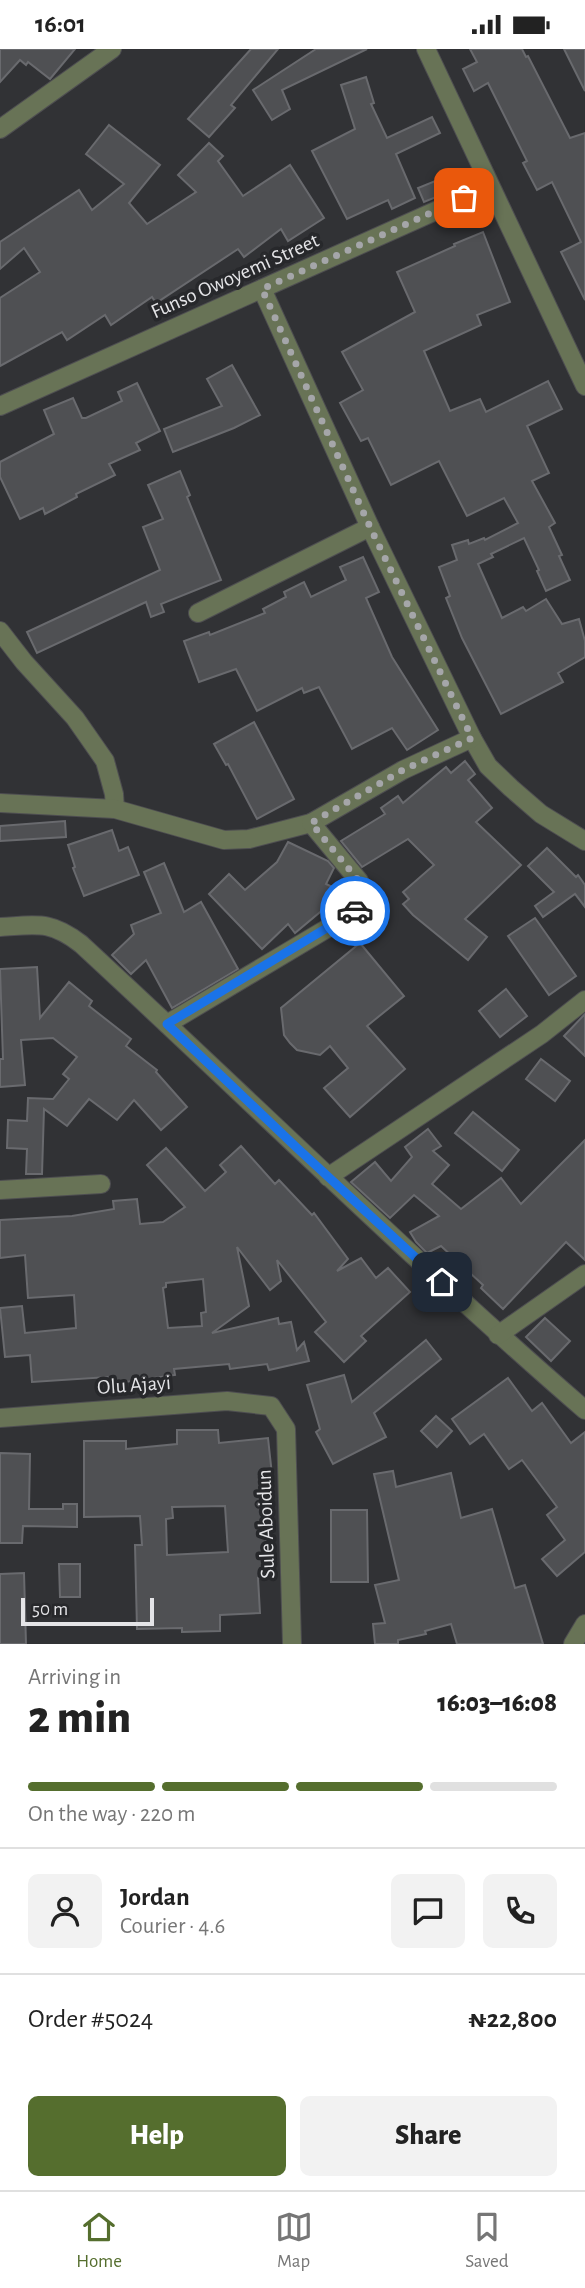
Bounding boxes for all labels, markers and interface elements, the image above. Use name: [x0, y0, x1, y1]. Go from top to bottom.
text: 16:01: [35, 11, 86, 37]
pin: [434, 168, 494, 228]
icon: bag: [445, 179, 483, 217]
street label: Funso Owoyemi Street: [148, 229, 322, 322]
courier: [320, 876, 390, 946]
icon: car: [336, 892, 374, 930]
pin: [412, 1252, 472, 1312]
icon: home: [423, 1263, 461, 1301]
street label: Olu Ajayi: [96, 1372, 172, 1398]
street label: Sule Aboidun: [254, 1469, 278, 1579]
scale bar: [21, 1595, 154, 1627]
text: 50 m: [32, 1600, 68, 1619]
text: Arriving in: [28, 1666, 121, 1689]
text: 16:03–16:08: [437, 1690, 557, 1716]
text: 2 min: [28, 1695, 131, 1741]
text: On the way · 220 m: [28, 1803, 195, 1826]
button: person: [28, 1874, 102, 1948]
button: chat: [391, 1874, 465, 1948]
button: phone: [483, 1874, 557, 1948]
text: Jordan: [120, 1884, 190, 1910]
text: Courier · 4.6: [120, 1915, 225, 1938]
text: Order #5024: [28, 2006, 153, 2032]
text: ₦22,800: [468, 2006, 557, 2032]
button: Help: [28, 2096, 286, 2176]
button: Share: [300, 2096, 557, 2176]
tab: Home: [76, 2208, 122, 2273]
tab: Map: [275, 2208, 313, 2273]
tab: Saved: [465, 2208, 509, 2273]

